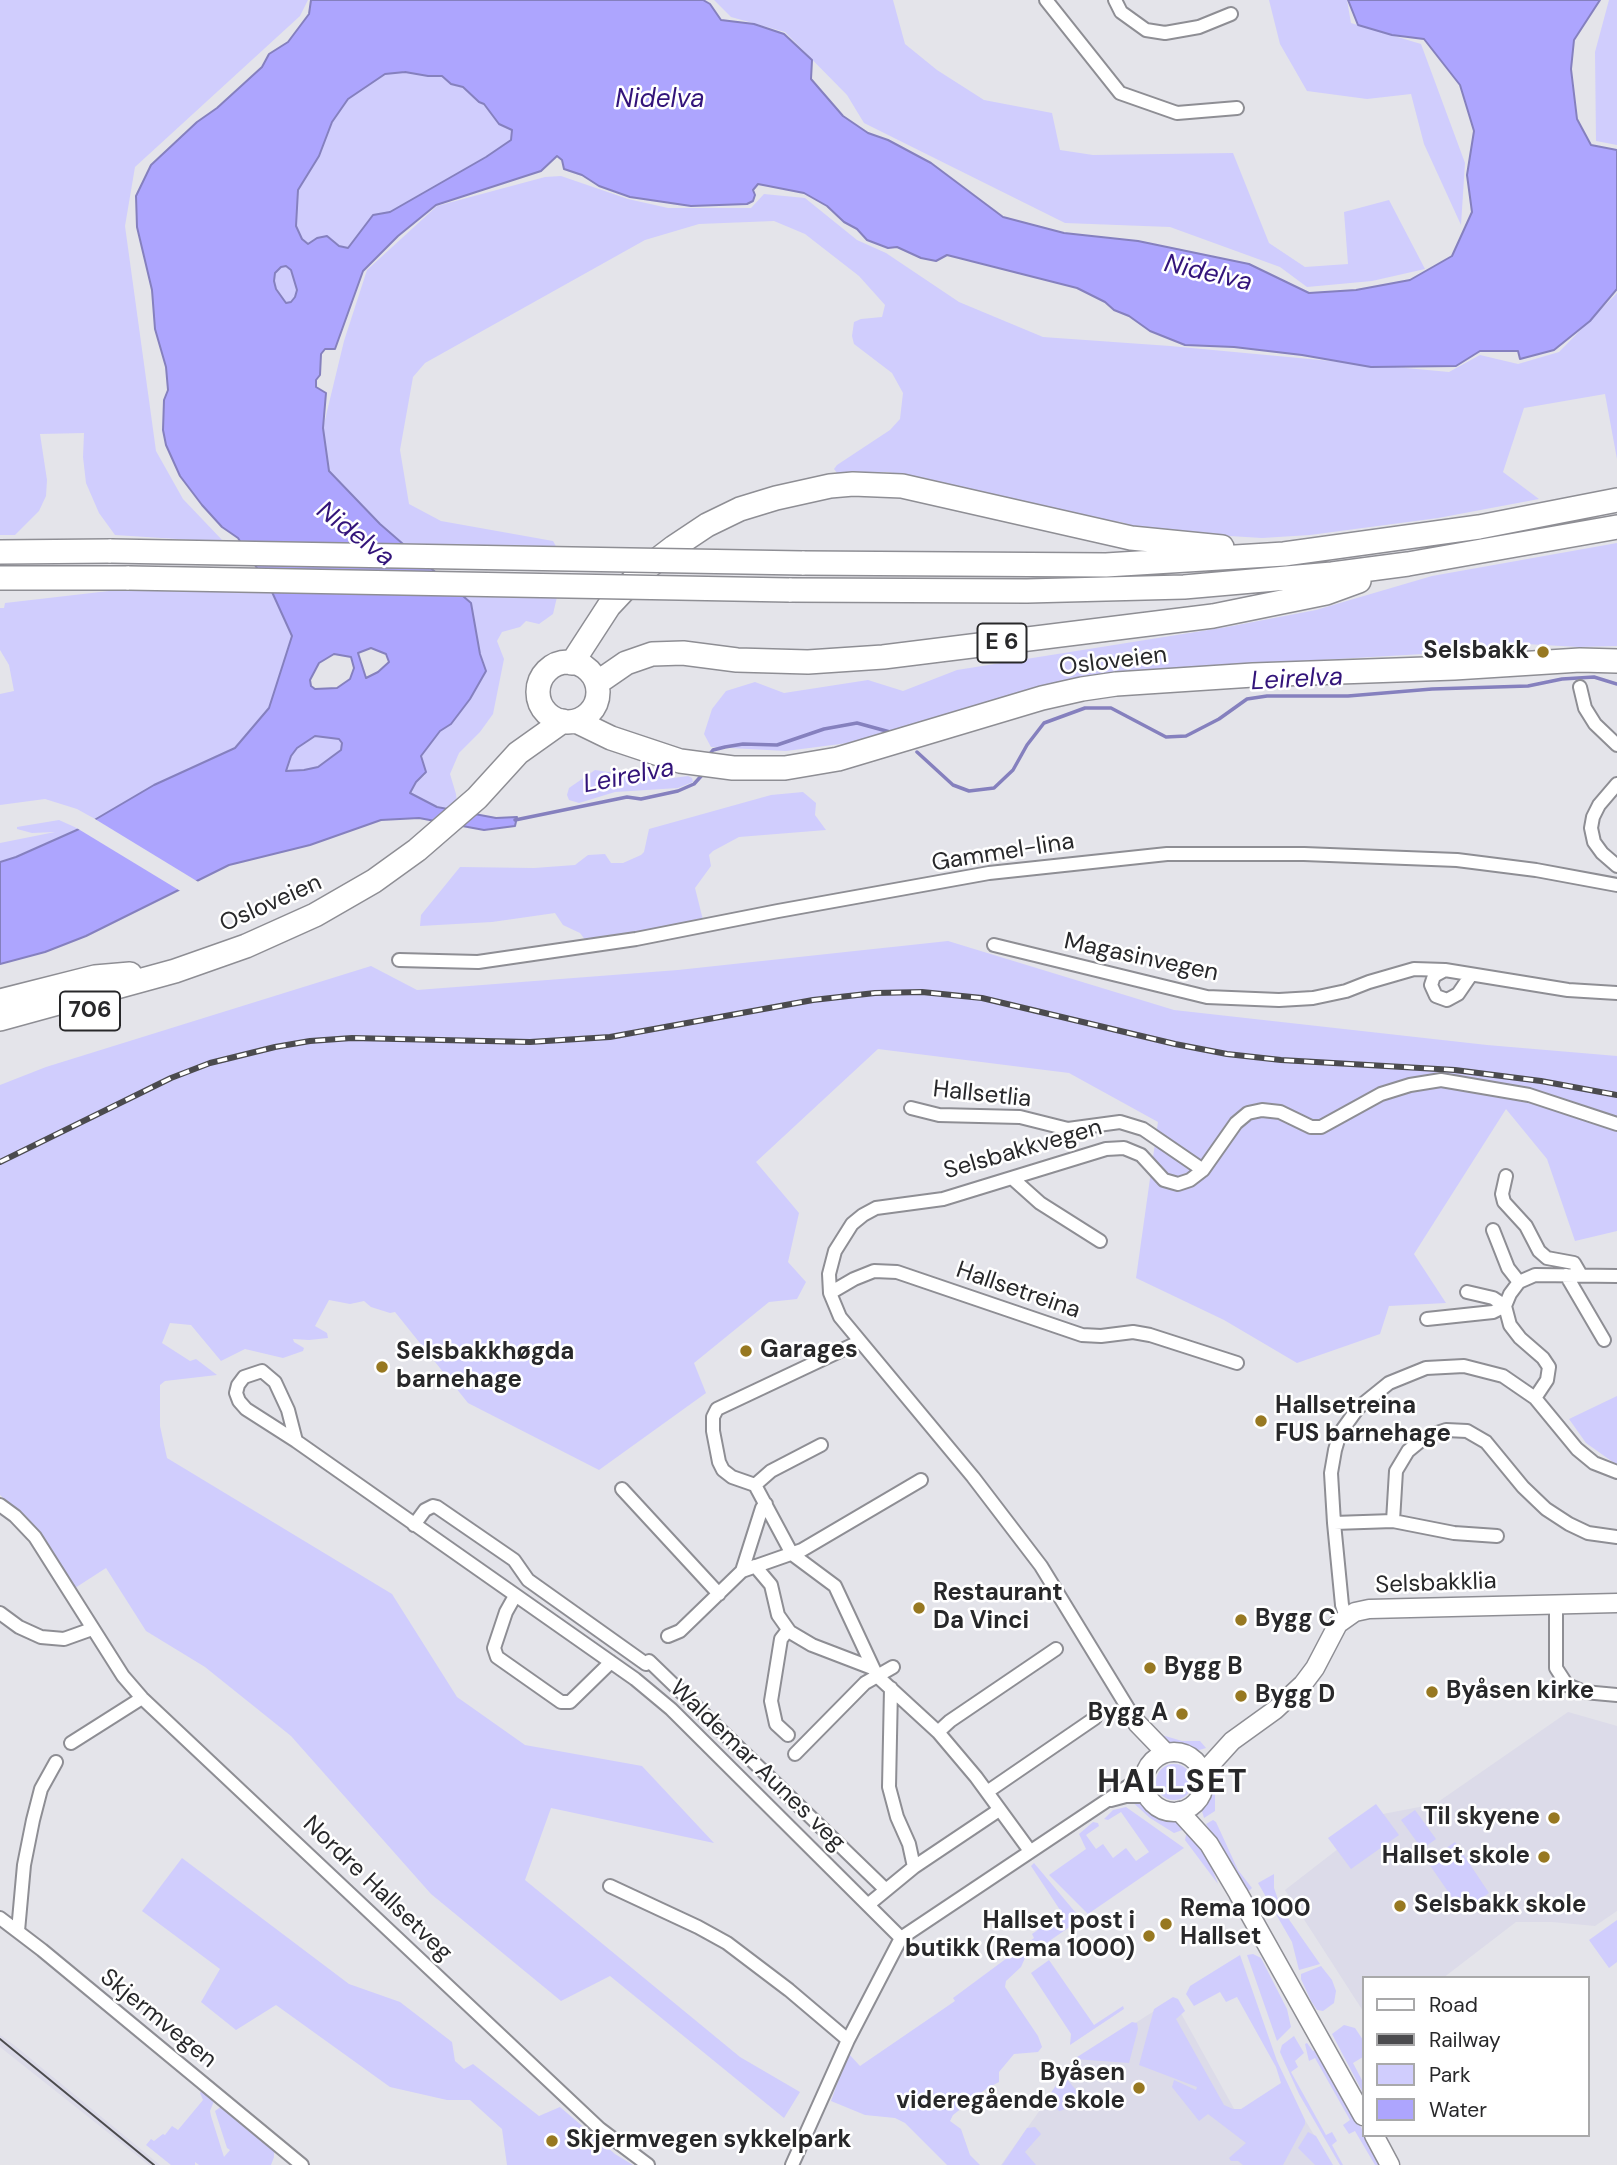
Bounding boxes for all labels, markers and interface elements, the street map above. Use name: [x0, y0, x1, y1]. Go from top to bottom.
water label: Nidelva: [615, 84, 705, 116]
water label: Nidelva: [1161, 249, 1255, 299]
water label: Nidelva: [310, 496, 400, 574]
road number: E 6: [978, 624, 1026, 663]
place label: Selsbakk: [1423, 638, 1529, 666]
street label: Osloveien: [1057, 641, 1169, 683]
marker: Selsbakk: [1535, 644, 1551, 660]
water label: Leirelva: [1250, 662, 1344, 698]
water label: Leirelva: [581, 753, 677, 801]
street label: Gammel-lina: [930, 828, 1076, 878]
street label: Osloveien: [216, 869, 326, 939]
street label: Magasinvegen: [1061, 928, 1221, 988]
road number: 706: [60, 992, 120, 1030]
street label: Hallsetlia: [931, 1076, 1033, 1114]
street label: Selsbakkvegen: [941, 1114, 1105, 1186]
street label: Hallsetreina: [952, 1256, 1084, 1326]
place label: Garages: [760, 1337, 858, 1365]
place label: Selsbakkhøgda barnehage: [396, 1339, 574, 1395]
marker: Garages: [738, 1343, 754, 1359]
marker: Selsbakkhøgda barnehage: [374, 1359, 390, 1375]
place label: Hallsetreina FUS barnehage: [1275, 1393, 1451, 1449]
marker: Hallsetreina FUS barnehage: [1253, 1413, 1269, 1429]
street label: Selsbakklia: [1375, 1567, 1497, 1601]
place label: Restaurant Da Vinci: [933, 1580, 1063, 1636]
marker: Restaurant Da Vinci: [911, 1600, 927, 1616]
place label: Bygg C: [1255, 1606, 1336, 1634]
marker: Bygg C: [1233, 1612, 1249, 1628]
place label: Bygg B: [1164, 1654, 1242, 1682]
marker: Bygg B: [1142, 1660, 1158, 1676]
street label: Waldemar Aunes veg: [663, 1675, 851, 1857]
place label: Byåsen kirke: [1446, 1678, 1594, 1706]
place label: Bygg D: [1255, 1682, 1335, 1710]
marker: Byåsen kirke: [1424, 1684, 1440, 1700]
marker: Bygg D: [1233, 1688, 1249, 1704]
place label: Bygg A: [1088, 1700, 1168, 1728]
marker: Bygg A: [1174, 1706, 1190, 1722]
district label: HALLSET: [1098, 1765, 1248, 1803]
place label: Til skyene: [1423, 1804, 1540, 1832]
street label: Nordre Hallsetveg: [296, 1810, 458, 1968]
marker: Til skyene: [1546, 1810, 1562, 1826]
place label: Hallset skole: [1382, 1843, 1530, 1871]
marker: Hallset skole: [1536, 1849, 1552, 1865]
place label: Selsbakk skole: [1414, 1892, 1586, 1920]
place label: Rema 1000 Hallset: [1180, 1896, 1311, 1952]
marker: Selsbakk skole: [1392, 1898, 1408, 1914]
place label: Hallset post i butikk (Rema 1000): [905, 1908, 1135, 1964]
marker: Rema 1000 Hallset: [1158, 1916, 1174, 1932]
marker: Hallset post i butikk (Rema 1000): [1141, 1928, 1157, 1944]
street label: Skjermvegen: [94, 1963, 222, 2075]
legend: [1362, 1976, 1589, 2137]
text: Road: [1429, 1991, 1478, 2019]
text: Railway: [1429, 2026, 1501, 2054]
place label: Byåsen videregående skole: [896, 2060, 1125, 2116]
text: Park: [1429, 2061, 1470, 2089]
marker: Byåsen videregående skole: [1131, 2080, 1147, 2096]
text: Water: [1429, 2096, 1487, 2124]
place label: Skjermvegen sykkelpark: [566, 2127, 851, 2155]
marker: Skjermvegen sykkelpark: [544, 2133, 560, 2149]

